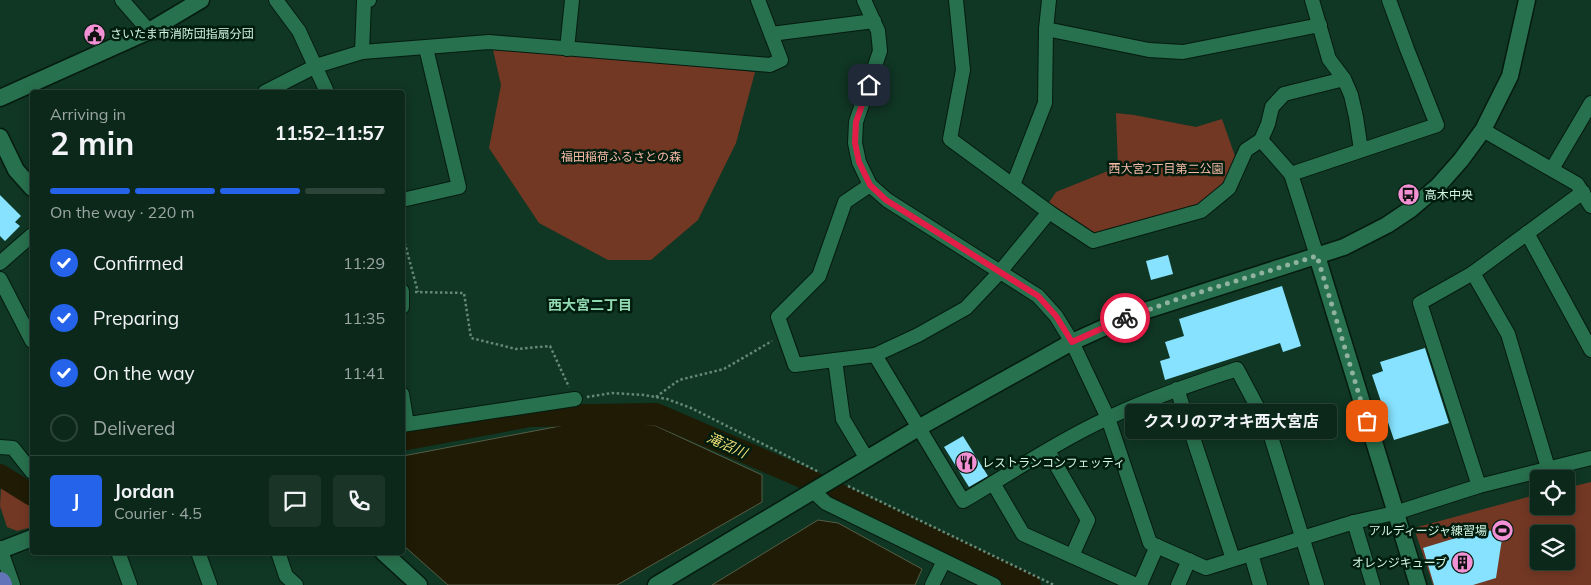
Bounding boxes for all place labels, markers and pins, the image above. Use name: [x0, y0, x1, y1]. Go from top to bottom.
public building icon: さいたま市消防団指扇分団: [82, 22, 106, 46]
place label: さいたま市消防団指扇分団: [110, 26, 254, 41]
pin: [848, 64, 890, 106]
bus stop icon: 高木中央: [1397, 183, 1421, 207]
place label: 高木中央: [1425, 187, 1473, 202]
pin: [1346, 400, 1388, 442]
callout: クスリのアオキ西大宮店: [1124, 404, 1337, 438]
restaurant icon: レストランコンフェッティ: [954, 451, 978, 475]
place label: レストランコンフェッティ: [982, 455, 1125, 470]
sports icon: アルディージャ練習場: [1491, 519, 1515, 543]
place label: アルディージャ練習場: [1369, 523, 1487, 538]
building icon: オレンジキューブ: [1451, 551, 1475, 575]
place label: オレンジキューブ: [1352, 555, 1447, 570]

